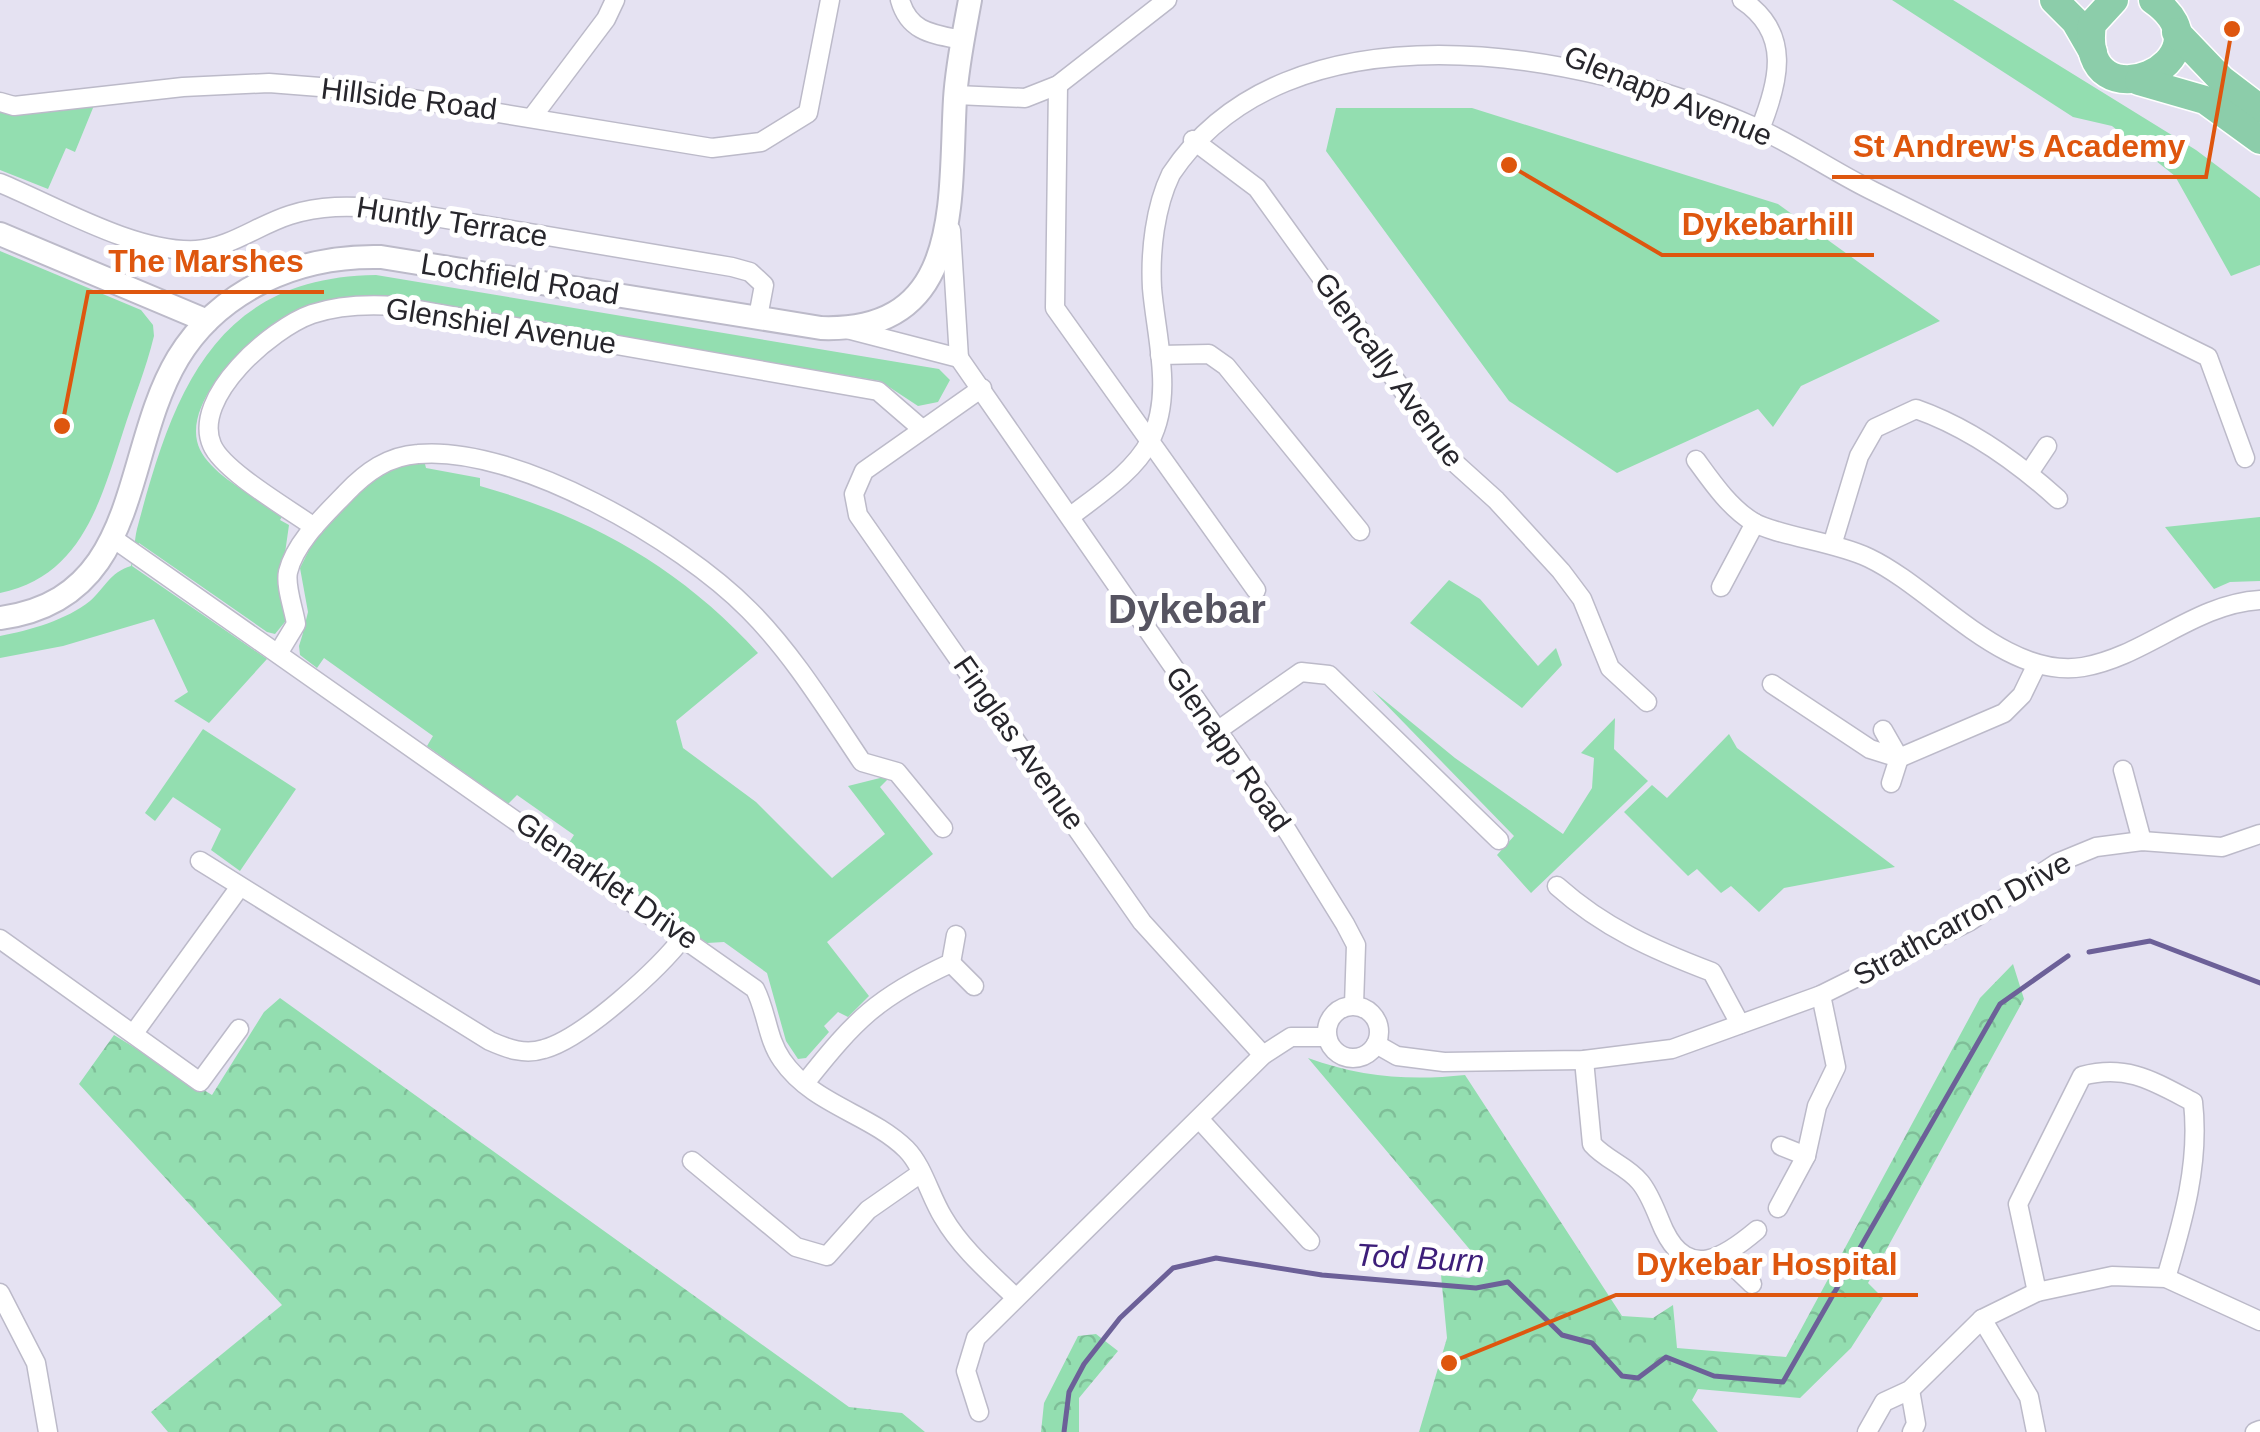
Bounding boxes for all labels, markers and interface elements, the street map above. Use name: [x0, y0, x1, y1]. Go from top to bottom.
street label: Glenapp Avenue: [1559, 39, 1777, 152]
street label: Hillside Road: [319, 71, 499, 126]
callout: St Andrew's Academy: [1832, 115, 2206, 177]
text: St Andrew's Academy: [1853, 128, 2185, 164]
street label: Huntly Terrace: [354, 190, 550, 253]
callout: Dykebarhill: [1662, 193, 1874, 255]
text: Dykebarhill: [1682, 206, 1854, 242]
callout: The Marshes: [88, 230, 324, 292]
text: The Marshes: [108, 243, 304, 279]
street label: Lochfield Road: [419, 247, 622, 310]
street label: Glencally Avenue: [1308, 266, 1471, 473]
street label: Glenshiel Avenue: [383, 291, 619, 360]
district label: Dykebar: [1108, 587, 1266, 631]
street label: Finglas Avenue: [947, 649, 1092, 836]
street label: Glenapp Road: [1159, 660, 1297, 837]
street label: Glenarklet Drive: [510, 805, 705, 956]
street label: Strathcarron Drive: [1847, 845, 2076, 992]
callout: Dykebar Hospital: [1616, 1233, 1918, 1295]
water label: Tod Burn: [1355, 1237, 1485, 1279]
text: Dykebar Hospital: [1636, 1246, 1898, 1282]

